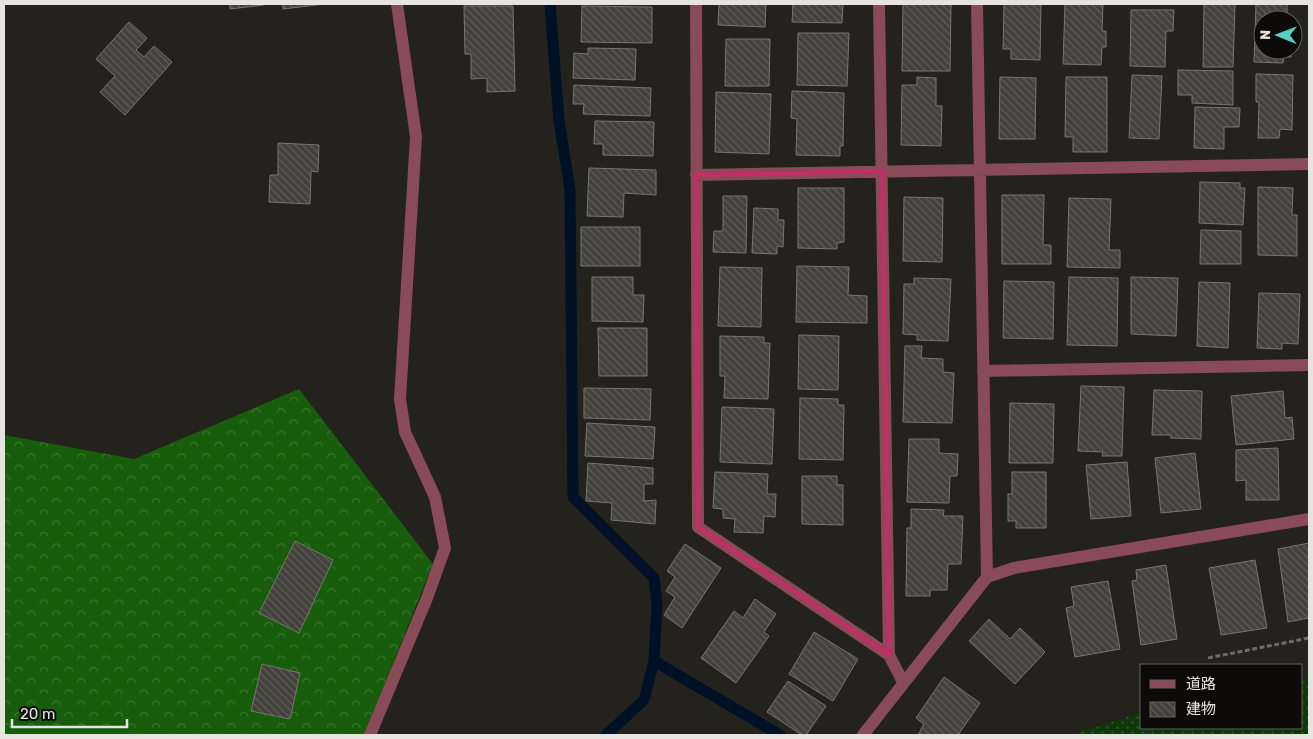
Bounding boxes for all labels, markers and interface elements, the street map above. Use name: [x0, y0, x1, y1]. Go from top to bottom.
north arrow: [1253, 10, 1303, 60]
text: N: [1257, 30, 1274, 40]
legend: [1140, 664, 1303, 729]
text: 道路: [1186, 675, 1216, 693]
scale bar: [12, 696, 128, 728]
text: 建物: [1186, 700, 1216, 718]
text: 20 m: [20, 705, 55, 723]

